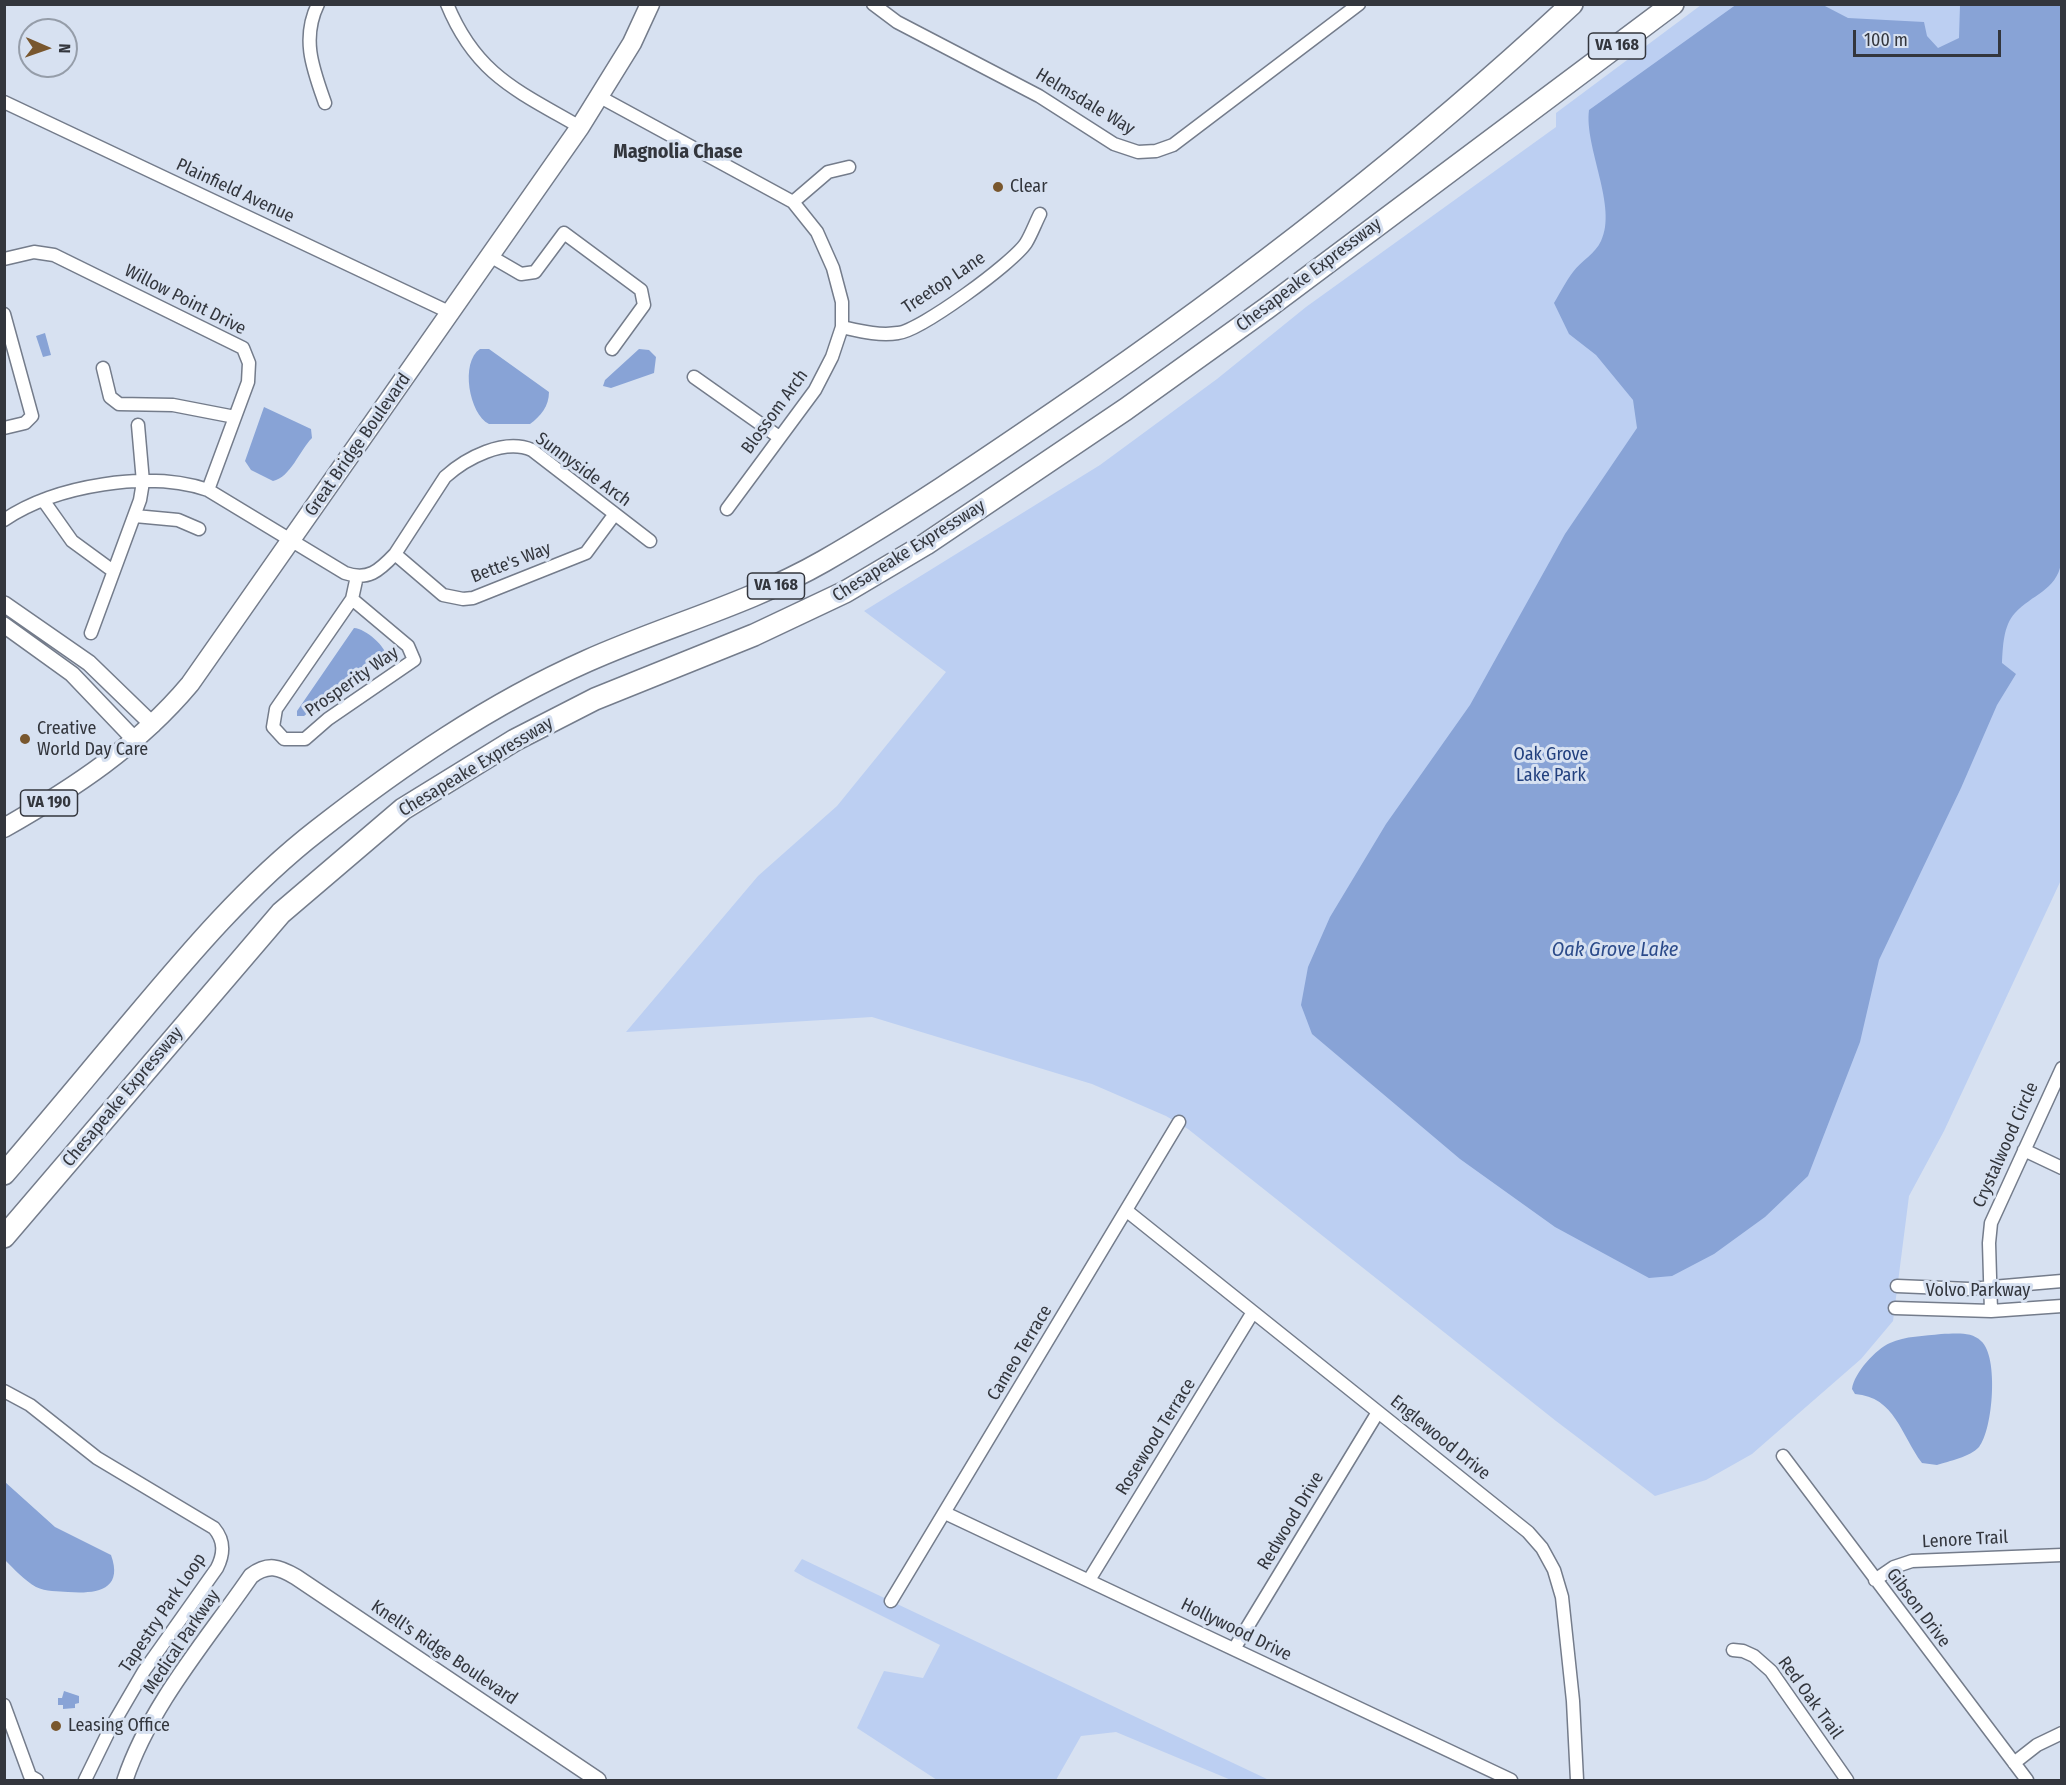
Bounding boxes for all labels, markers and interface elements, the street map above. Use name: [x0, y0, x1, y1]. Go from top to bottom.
north arrow: [18, 18, 78, 78]
scale bar: [1856, 18, 2004, 56]
text: 100 m: [1864, 29, 1908, 51]
road number: VA 168: [1588, 33, 1646, 59]
text: N: [55, 43, 74, 54]
street label: Helmsdale Way: [1032, 64, 1138, 140]
district label: Magnolia Chase: [613, 140, 743, 164]
street label: Plainfield Avenue: [173, 154, 297, 228]
place label: Clear: [1010, 176, 1047, 198]
marker: Clear: [991, 180, 1005, 194]
street label: Chesapeake Expressway: [1232, 213, 1386, 337]
street label: Treetop Lane: [898, 247, 990, 319]
street label: Willow Point Drive: [121, 260, 249, 340]
street label: Blossom Arch: [737, 366, 813, 458]
street label: Great Bridge Boulevard: [301, 369, 415, 521]
street label: Sunnyside Arch: [531, 428, 635, 512]
street label: Chesapeake Expressway: [829, 495, 989, 607]
street label: Bette's Way: [468, 538, 554, 588]
road number: VA 168: [748, 573, 804, 599]
street label: Prosperity Way: [301, 642, 403, 722]
street label: Chesapeake Expressway: [395, 712, 557, 822]
place label: Creative World Day Care: [37, 718, 148, 760]
marker: Creative World Day Care: [18, 732, 32, 746]
park label: Oak Grove Lake Park: [1514, 744, 1588, 786]
road number: VA 190: [20, 790, 78, 816]
water label: Oak Grove Lake: [1552, 938, 1678, 962]
street label: Chesapeake Expressway: [58, 1023, 188, 1171]
street label: Crystalwood Circle: [1969, 1079, 2043, 1211]
street label: Volvo Parkway: [1926, 1280, 2030, 1302]
street label: Cameo Terrace: [983, 1301, 1057, 1405]
street label: Rosewood Terrace: [1111, 1375, 1201, 1499]
street label: Englewood Drive: [1386, 1391, 1494, 1485]
street label: Redwood Drive: [1253, 1468, 1329, 1574]
street label: Lenore Trail: [1922, 1527, 2008, 1553]
street label: Tapestry Park Loop: [115, 1549, 211, 1677]
street label: Gibson Drive: [1881, 1564, 1955, 1652]
street label: Medical Parkway: [139, 1586, 225, 1698]
street label: Hollywood Drive: [1177, 1594, 1295, 1666]
street label: Knell's Ridge Boulevard: [367, 1596, 521, 1710]
street label: Red Oak Trail: [1773, 1653, 1847, 1743]
place label: Leasing Office: [68, 1715, 170, 1737]
marker: Leasing Office: [49, 1719, 63, 1733]

